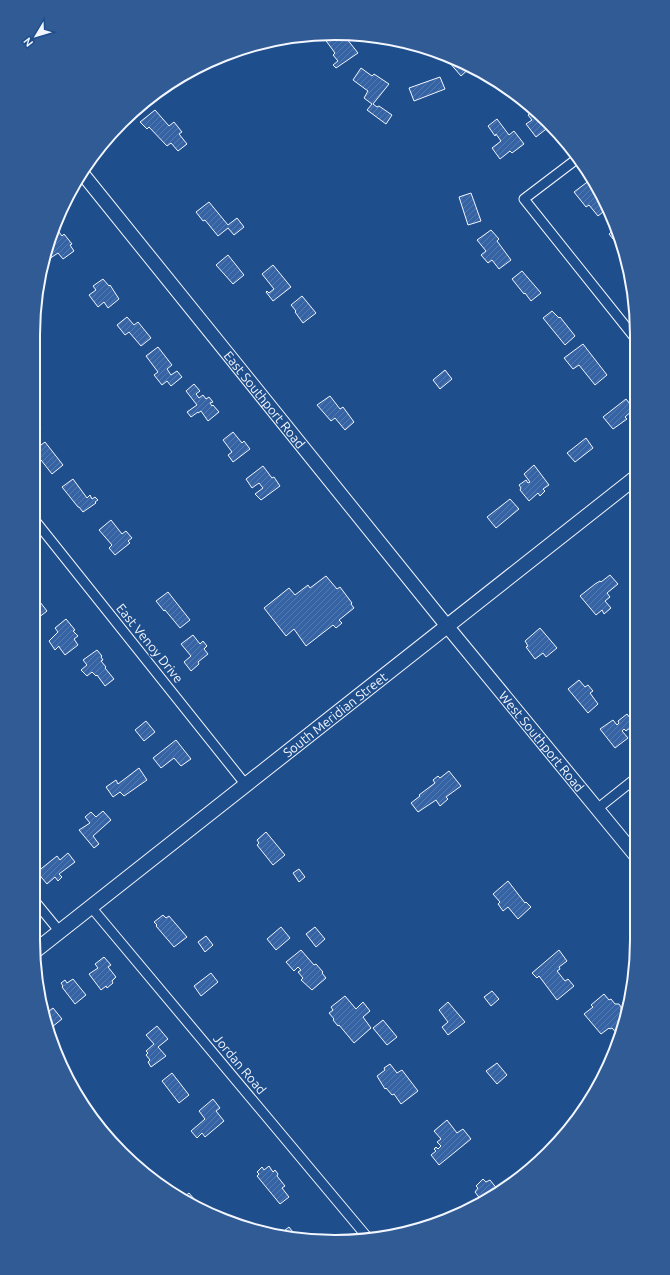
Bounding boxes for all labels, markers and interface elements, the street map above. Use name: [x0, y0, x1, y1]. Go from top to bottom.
north arrow: [16, 16, 56, 56]
text: N: [21, 35, 35, 49]
street label: East Southport Road: [221, 348, 308, 451]
street label: East Venoy Drive: [114, 601, 186, 685]
street label: South Meridian Street: [280, 669, 390, 760]
street label: West Southport Road: [497, 688, 587, 794]
street label: Jordan Road: [211, 1031, 269, 1097]

